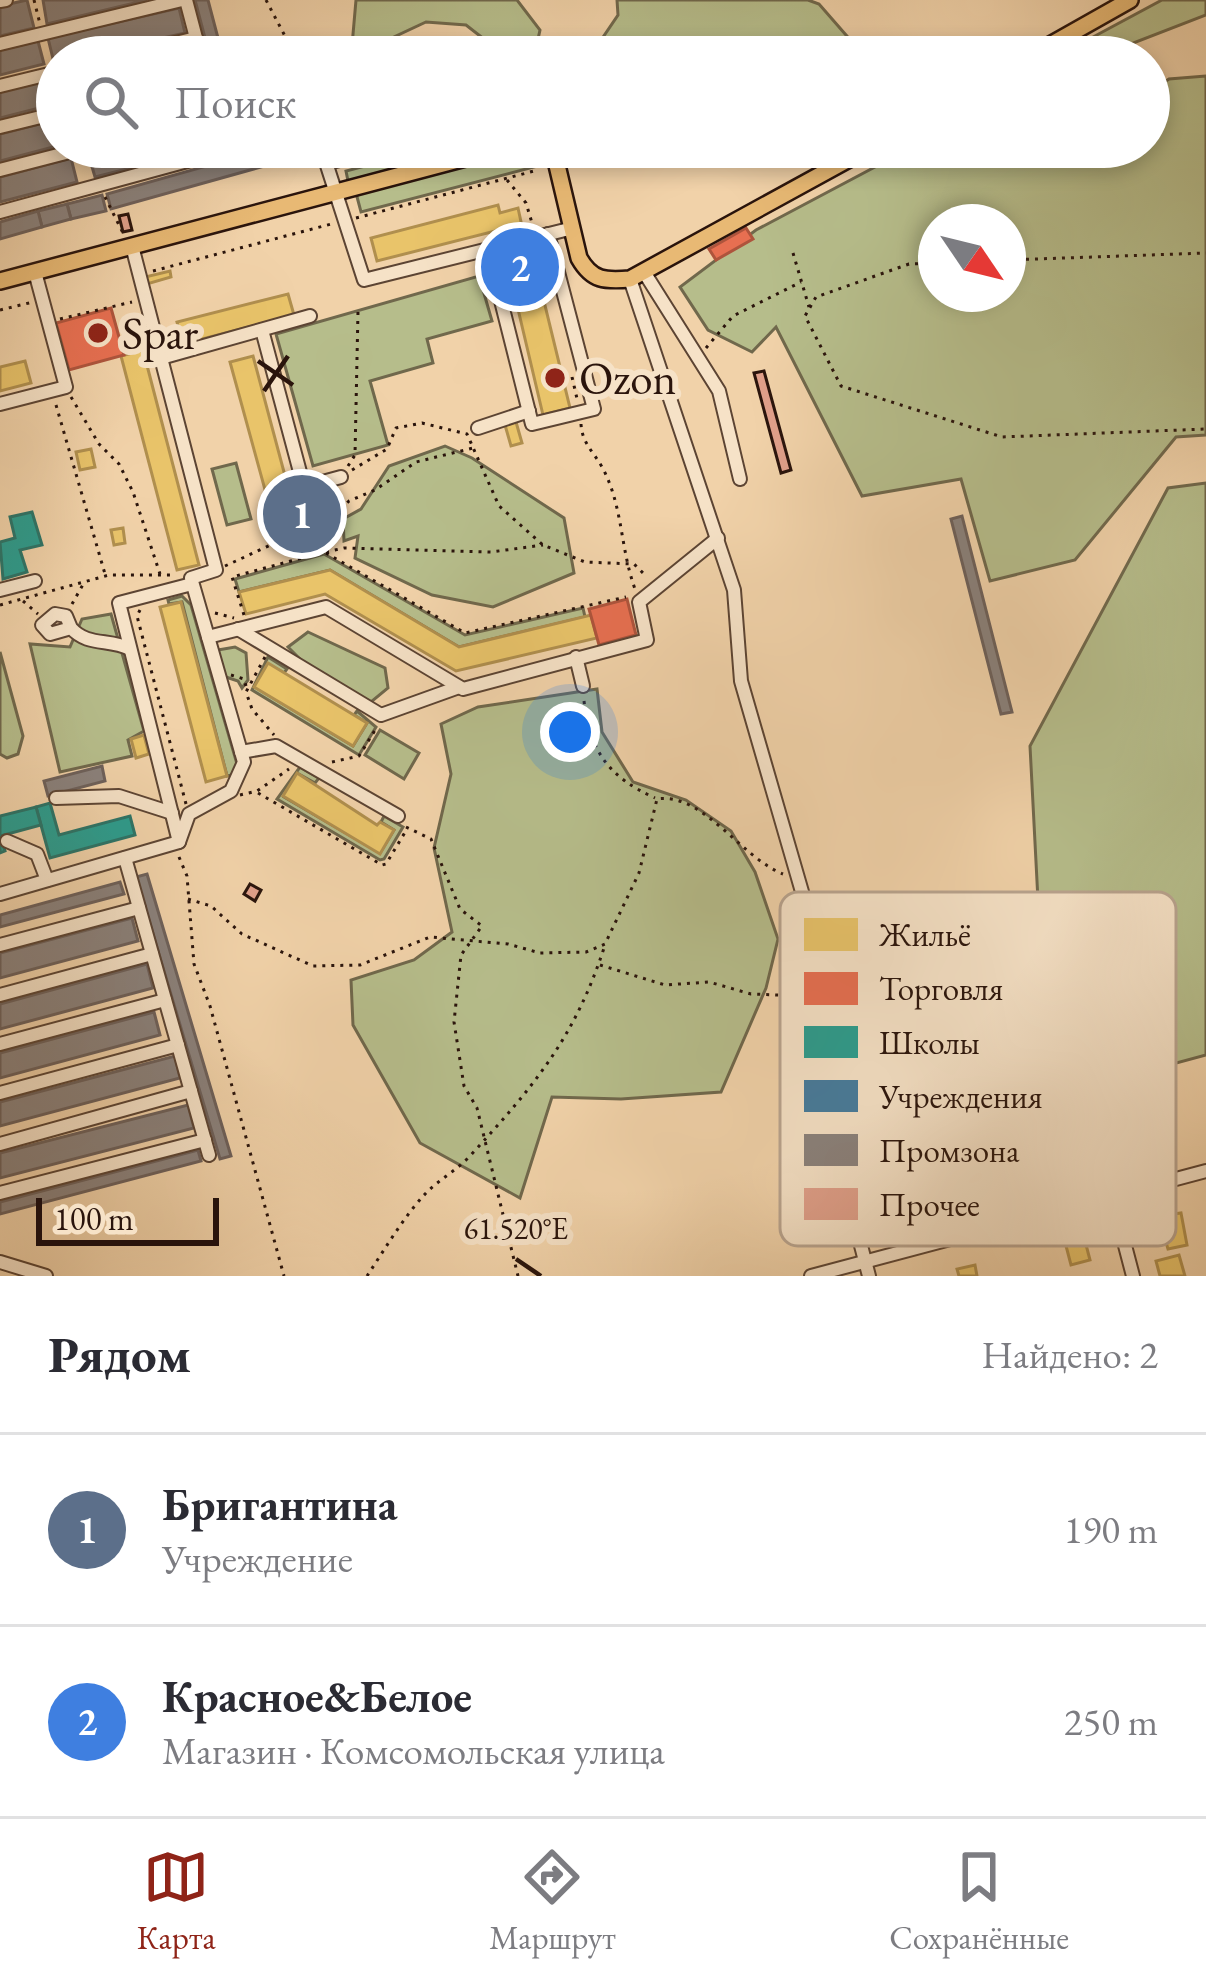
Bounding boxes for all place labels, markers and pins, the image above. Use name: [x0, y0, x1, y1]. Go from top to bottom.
pin: 2: [481, 222, 559, 312]
place label: Spar: [122, 304, 198, 362]
marker: Spar: [85, 320, 111, 346]
place label: Ozon: [579, 349, 676, 407]
marker: Ozon: [542, 365, 568, 391]
pin: 1: [263, 469, 341, 559]

